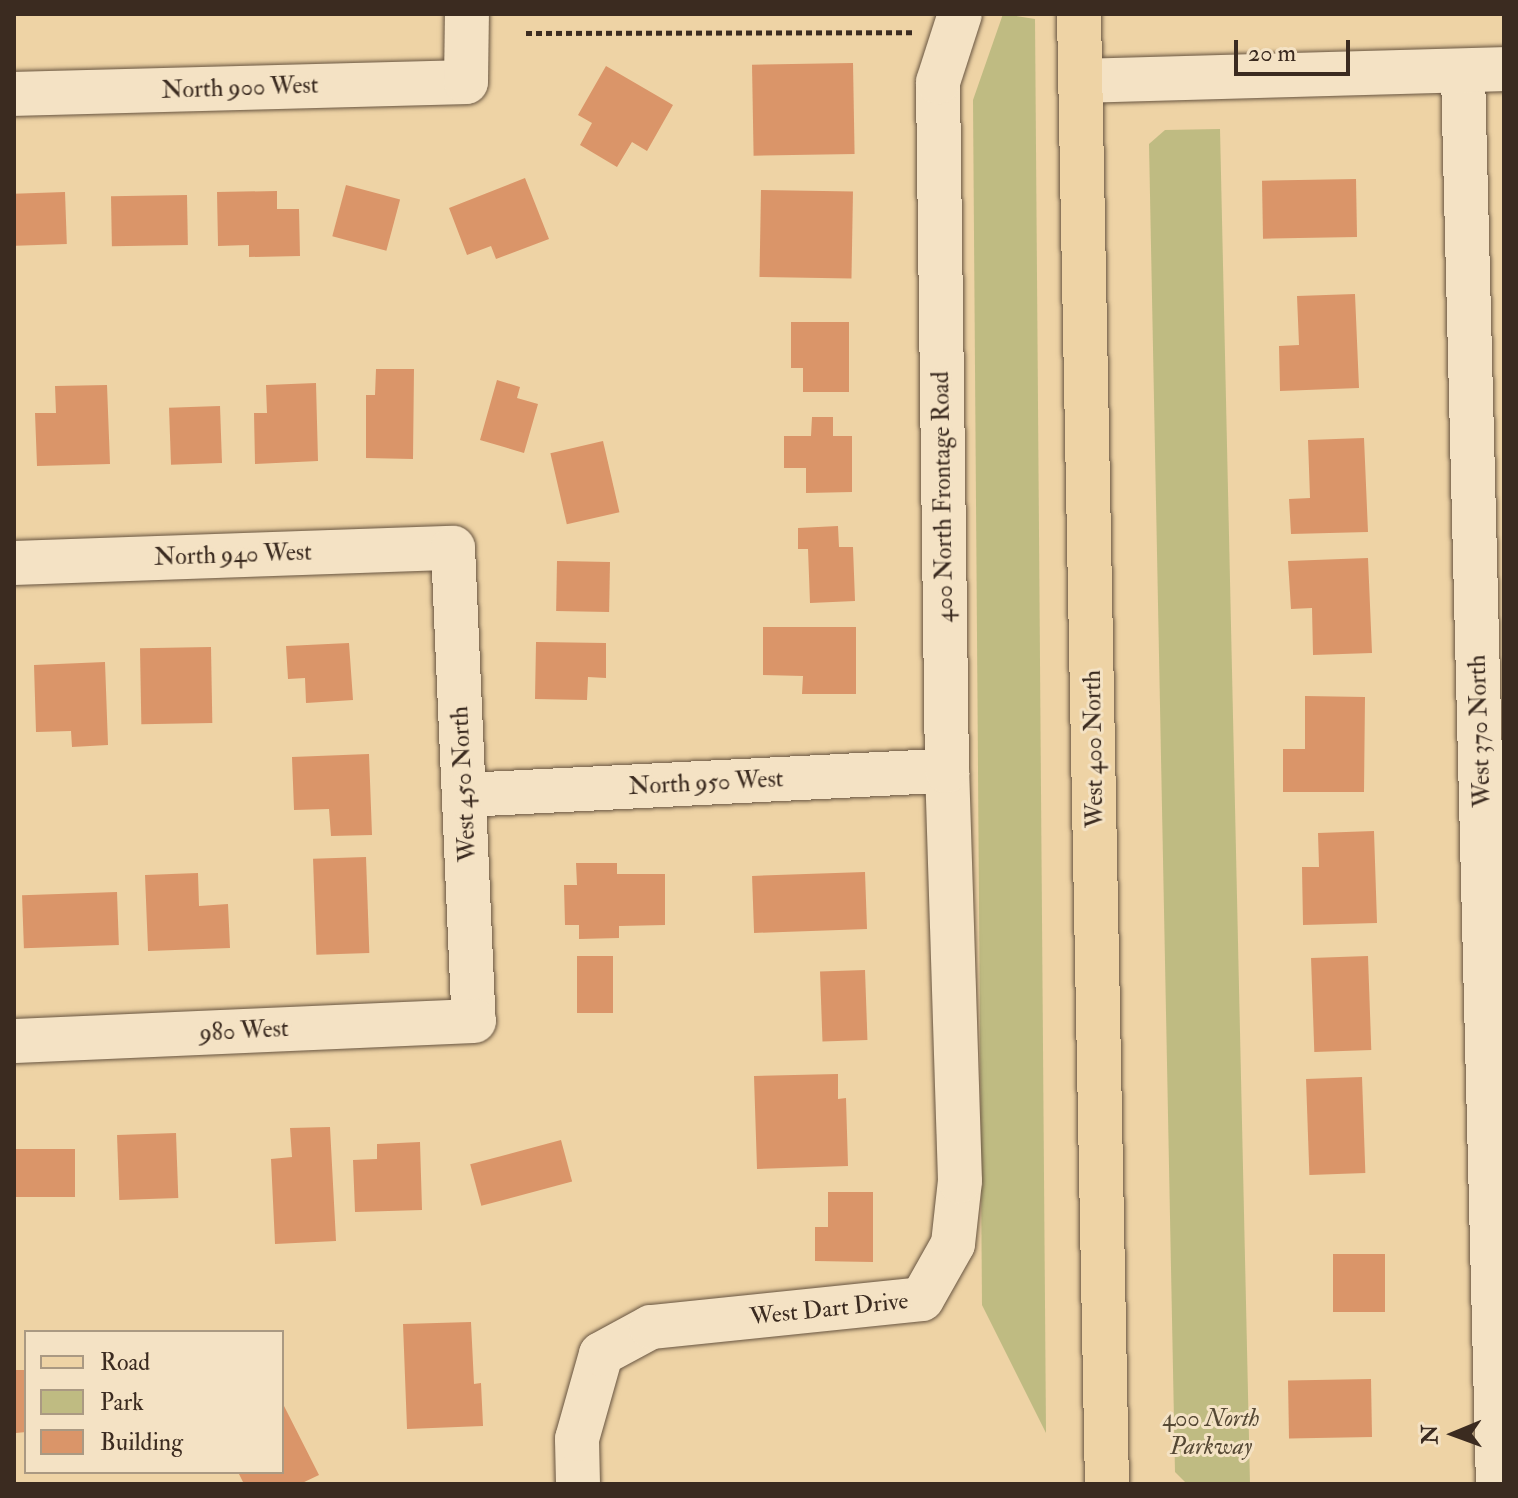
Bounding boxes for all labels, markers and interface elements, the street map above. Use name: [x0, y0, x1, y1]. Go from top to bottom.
scale bar: [1238, 24, 1354, 74]
text: 20 m: [1248, 38, 1296, 69]
street label: North 900 West: [161, 71, 319, 105]
street label: 400 North Frontage Road: [926, 371, 960, 623]
street label: North 940 West: [154, 538, 312, 572]
street label: West 370 North: [1463, 654, 1497, 808]
street label: West 400 North: [1078, 670, 1110, 828]
street label: West 450 North: [446, 705, 482, 863]
street label: North 950 West: [628, 765, 784, 801]
street label: 980 West: [199, 1014, 289, 1048]
street label: West Dart Drive: [748, 1286, 910, 1332]
legend: [24, 1330, 284, 1474]
text: Road: [100, 1347, 150, 1378]
text: Park: [100, 1387, 144, 1418]
north arrow: [1414, 1394, 1494, 1474]
park label: 400 North Parkway: [1162, 1405, 1260, 1461]
text: N: [1416, 1424, 1444, 1445]
text: Building: [100, 1427, 183, 1458]

